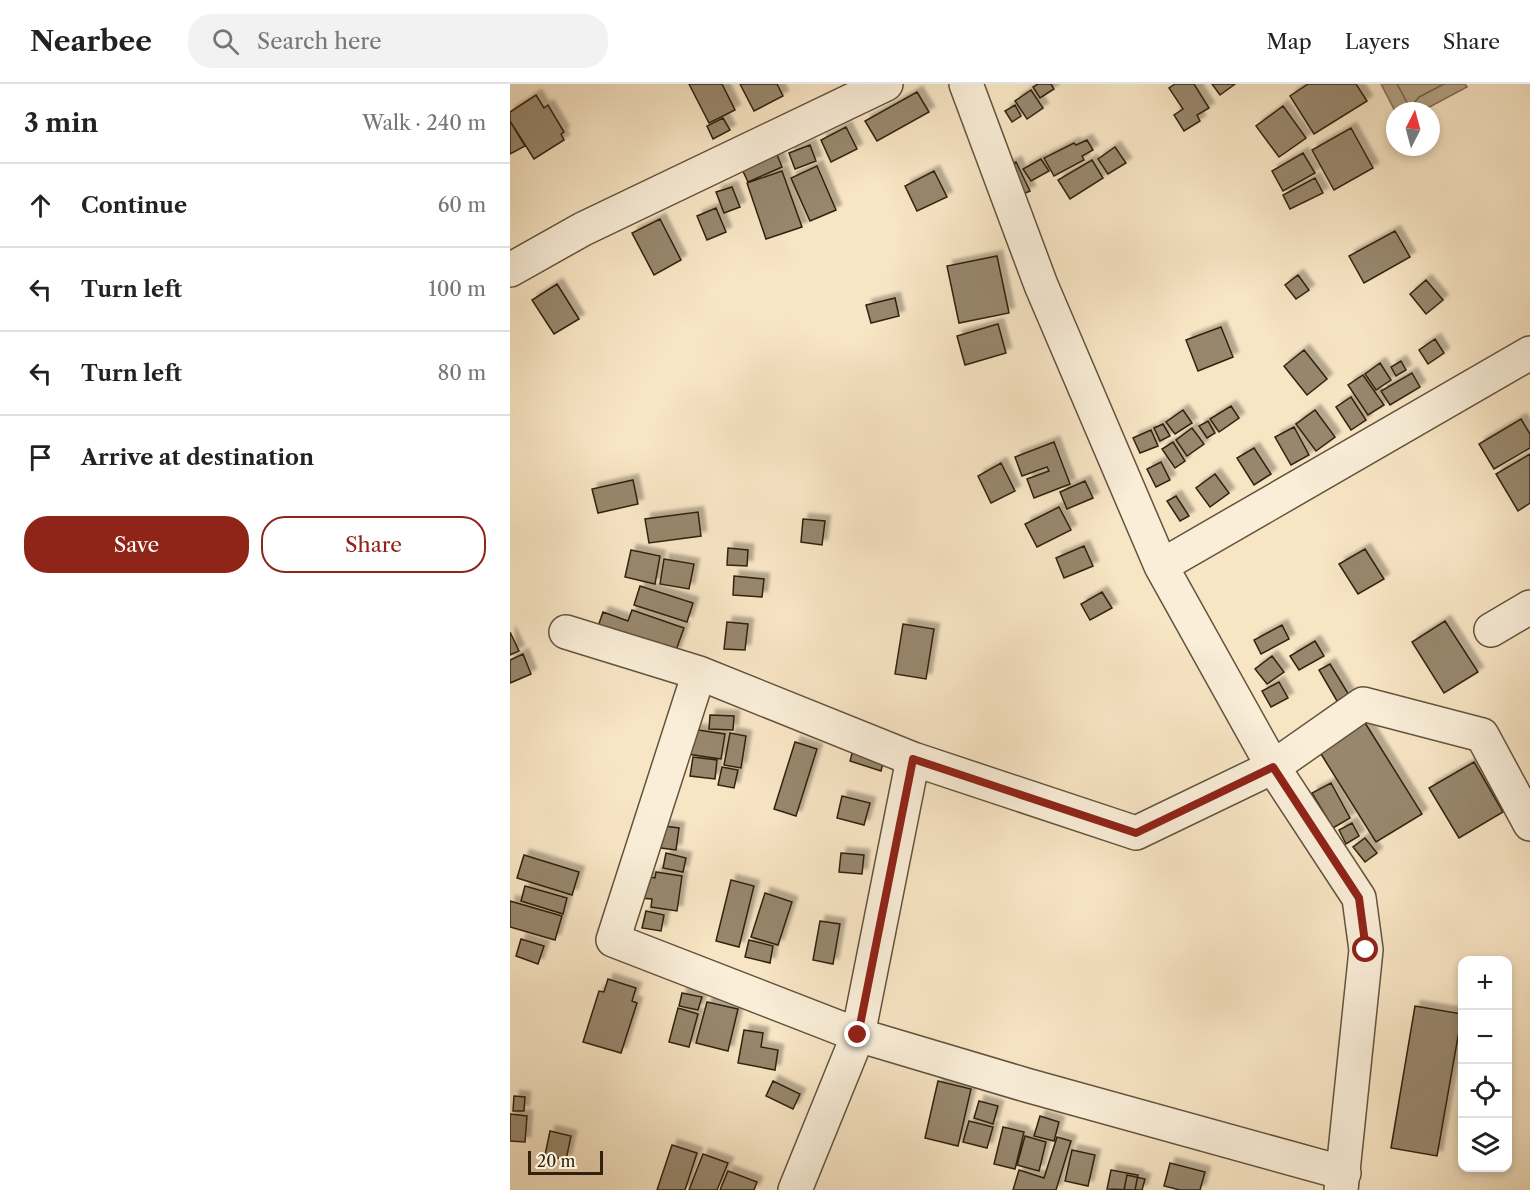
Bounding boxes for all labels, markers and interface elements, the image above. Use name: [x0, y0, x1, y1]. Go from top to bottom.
search box: [188, 14, 608, 68]
text: Nearbee: [30, 24, 152, 58]
icon: search: [209, 25, 242, 58]
text: Search here: [257, 28, 382, 55]
text: Map: [1267, 29, 1312, 54]
text: Layers: [1345, 29, 1410, 54]
text: Share: [1443, 29, 1500, 54]
north arrow: [1386, 102, 1440, 156]
text: 3 min: [24, 107, 98, 139]
text: Walk · 240 m: [362, 111, 486, 135]
icon: ahead: [24, 189, 57, 222]
text: Continue: [81, 192, 187, 219]
text: 60 m: [438, 193, 486, 217]
icon: left: [24, 273, 57, 306]
text: Turn left: [81, 276, 182, 303]
text: 100 m: [428, 277, 486, 301]
icon: left: [24, 357, 57, 390]
text: Turn left: [81, 360, 182, 387]
text: 80 m: [438, 361, 486, 385]
icon: arrive: [24, 441, 57, 474]
text: Arrive at destination: [81, 444, 314, 471]
button: Save: [24, 516, 249, 573]
button: Share: [261, 516, 486, 573]
route start: [1352, 936, 1378, 962]
map controls: [1458, 956, 1512, 1172]
button: +: [1458, 956, 1512, 1010]
button: −: [1458, 1010, 1512, 1064]
route end: [844, 1021, 870, 1047]
button: locate: [1458, 1064, 1512, 1118]
button: layers: [1458, 1118, 1512, 1172]
scale bar: [528, 1148, 603, 1176]
text: 20 m: [537, 1151, 576, 1171]

